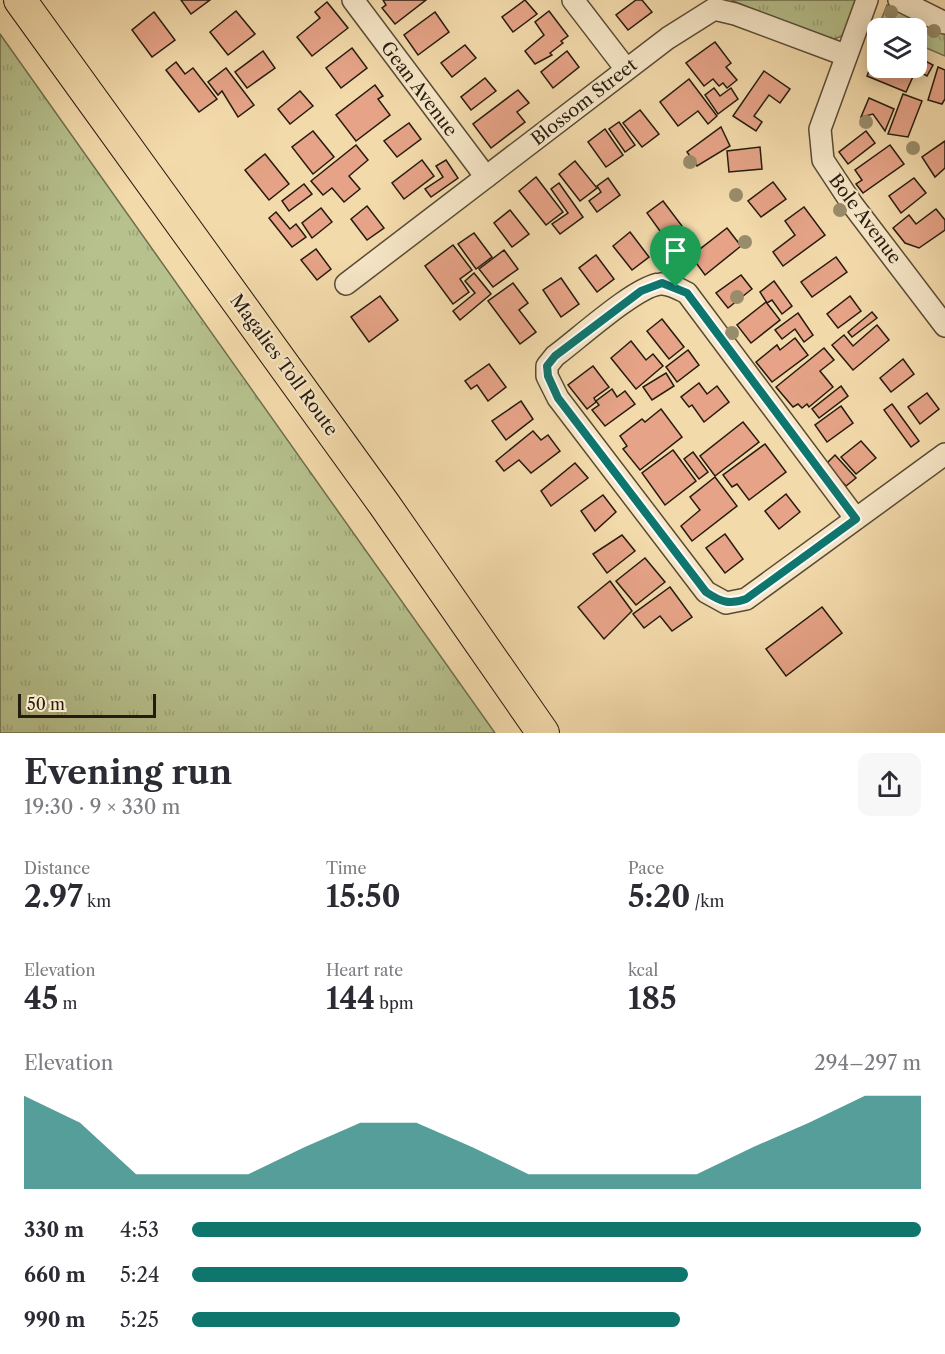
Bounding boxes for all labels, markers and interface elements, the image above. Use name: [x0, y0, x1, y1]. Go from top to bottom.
map controls: [867, 18, 927, 78]
button: layers: [867, 18, 927, 78]
street label: Gean Avenue: [376, 37, 462, 141]
street label: Blossom Street: [527, 54, 642, 150]
street label: Bole Avenue: [824, 170, 906, 268]
pin: [650, 225, 701, 287]
icon: arrive: [659, 234, 692, 267]
street label: Magalies Toll Route: [225, 290, 343, 440]
scale bar: [18, 691, 156, 718]
text: 50 m: [27, 694, 65, 714]
text: Evening run: [24, 752, 232, 793]
button: share: [858, 753, 921, 816]
text: 19:30 · 9 × 330 m: [24, 795, 180, 819]
text: Distance: [24, 858, 90, 878]
text: Time: [326, 858, 366, 878]
text: Pace: [628, 858, 664, 878]
text: 2.97: [24, 878, 83, 915]
text: 15:50: [326, 878, 401, 915]
text: 5:20: [628, 878, 690, 915]
text: km: [83, 891, 111, 911]
text: /km: [690, 891, 724, 911]
text: Elevation: [24, 960, 95, 980]
text: Heart rate: [326, 960, 403, 980]
text: kcal: [628, 960, 658, 980]
text: 45: [24, 980, 58, 1017]
text: 144: [326, 980, 375, 1017]
text: 185: [628, 980, 677, 1017]
text: m: [58, 993, 78, 1013]
text: bpm: [375, 993, 414, 1013]
text: Elevation: [24, 1051, 113, 1075]
text: 294–297 m: [814, 1051, 921, 1075]
text: 330 m: [24, 1218, 84, 1242]
text: 4:53: [120, 1218, 159, 1242]
text: 660 m: [24, 1263, 86, 1287]
text: 5:24: [120, 1263, 160, 1287]
text: 990 m: [24, 1308, 86, 1332]
text: 5:25: [120, 1308, 159, 1332]

